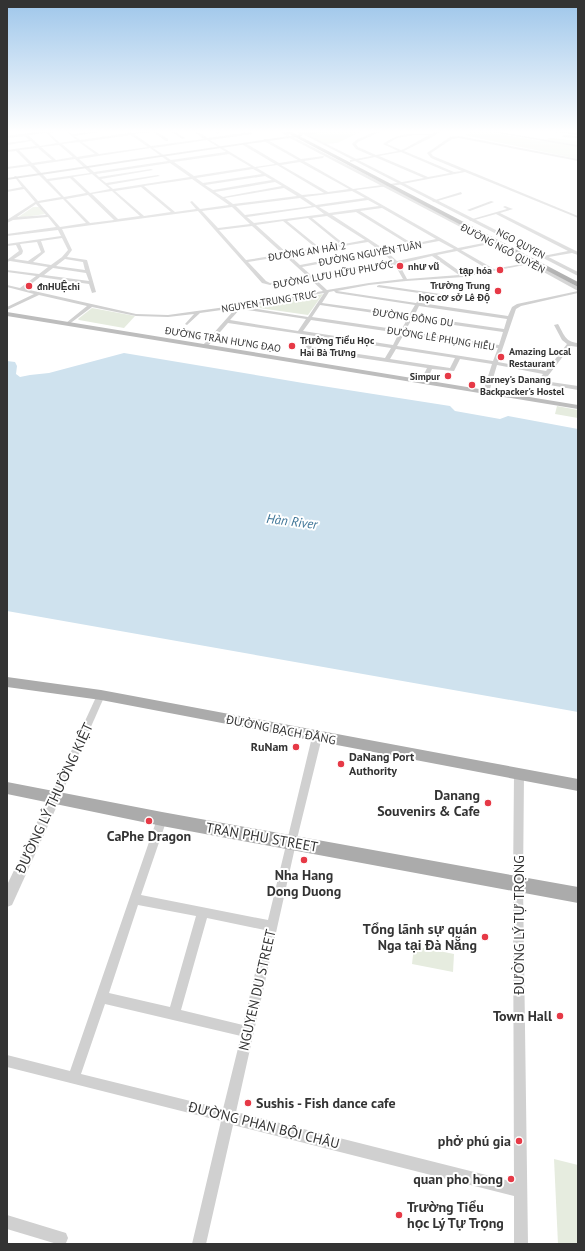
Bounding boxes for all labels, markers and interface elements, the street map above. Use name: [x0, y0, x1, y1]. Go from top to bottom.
street label: ĐƯỜNG NGÔ QUYỀN: [457, 220, 547, 276]
street label: NGO QUYEN: [494, 225, 547, 262]
street label: ĐƯỜNG NGUYỄN TUÂN: [316, 238, 423, 269]
street label: ĐƯỜNG AN HẢI 2: [266, 239, 347, 264]
street label: ĐƯỜNG LƯU HỮU PHƯỚC: [271, 257, 394, 292]
place label: như vũ: [408, 260, 439, 273]
marker: như vũ: [395, 261, 405, 271]
place label: tạp hóa: [459, 264, 492, 277]
marker: tạp hóa: [495, 265, 505, 275]
place label: Trường Trung học cơ sở Lê Độ: [419, 279, 490, 304]
place label: đnHUỆchi: [37, 280, 80, 293]
marker: đnHUỆchi: [24, 281, 34, 291]
marker: Trường Trung học cơ sở Lê Độ: [493, 286, 503, 296]
street label: NGUYEN TRUNG TRUC: [220, 287, 318, 315]
street label: ĐƯỜNG ĐÔNG DU: [371, 305, 454, 330]
street label: ĐƯỜNG LÊ PHỤNG HIẾU: [385, 323, 496, 353]
street label: ĐƯỜNG TRẦN HƯNG ĐẠO: [163, 324, 282, 355]
place label: Trường Tiểu Học Hai Bà Trưng: [300, 334, 375, 359]
marker: Trường Tiểu Học Hai Bà Trưng: [287, 341, 297, 351]
place label: Amazing Local Restaurant: [509, 345, 571, 370]
marker: Amazing Local Restaurant: [496, 352, 506, 362]
place label: Simpur: [410, 370, 440, 383]
marker: Simpur: [443, 371, 453, 381]
place label: Barney's Danang Backpacker's Hostel: [480, 373, 564, 398]
marker: Barney's Danang Backpacker's Hostel: [467, 380, 477, 390]
water label: Hàn River: [265, 510, 319, 533]
street label: ĐƯỜNG BẠCH ĐẰNG: [224, 711, 337, 748]
street label: ĐƯỜNG LÝ THƯỜNG KIỆT: [11, 720, 97, 877]
place label: RuNam: [251, 739, 288, 754]
marker: RuNam: [291, 742, 301, 752]
place label: DaNang Port Authority: [349, 749, 415, 778]
marker: DaNang Port Authority: [336, 759, 346, 769]
place label: Danang Souvenirs & Cafe: [377, 786, 480, 820]
marker: Danang Souvenirs & Cafe: [483, 798, 493, 808]
marker: CaPhe Dragon: [144, 816, 154, 826]
street label: TRAN PHU STREET: [205, 818, 320, 856]
place label: CaPhe Dragon: [107, 827, 191, 845]
marker: Nha Hang Dong Duong: [299, 855, 309, 865]
street label: ĐƯỜNG LÝ TỰ TRỌNG: [510, 855, 528, 996]
place label: Nha Hang Dong Duong: [267, 866, 341, 900]
place label: Tổng lãnh sự quán Nga tại Đà Nẵng: [363, 920, 477, 954]
street label: NGUYEN DU STREET: [234, 927, 280, 1052]
marker: Tổng lãnh sự quán Nga tại Đà Nẵng: [480, 932, 490, 942]
place label: Town Hall: [493, 1007, 553, 1025]
marker: Town Hall: [555, 1011, 565, 1021]
place label: Sushis - Fish dance cafe: [256, 1094, 396, 1112]
street label: ĐƯỜNG PHAN BỘI CHÂU: [186, 1097, 341, 1152]
marker: Sushis - Fish dance cafe: [243, 1098, 253, 1108]
place label: phở phú gia: [438, 1132, 511, 1150]
marker: phở phú gia: [514, 1136, 524, 1146]
place label: quan pho hong: [413, 1170, 503, 1188]
marker: quan pho hong: [506, 1174, 516, 1184]
place label: Trường Tiểu học Lý Tự Trọng: [407, 1198, 504, 1232]
marker: Trường Tiểu học Lý Tự Trọng: [394, 1210, 404, 1220]

